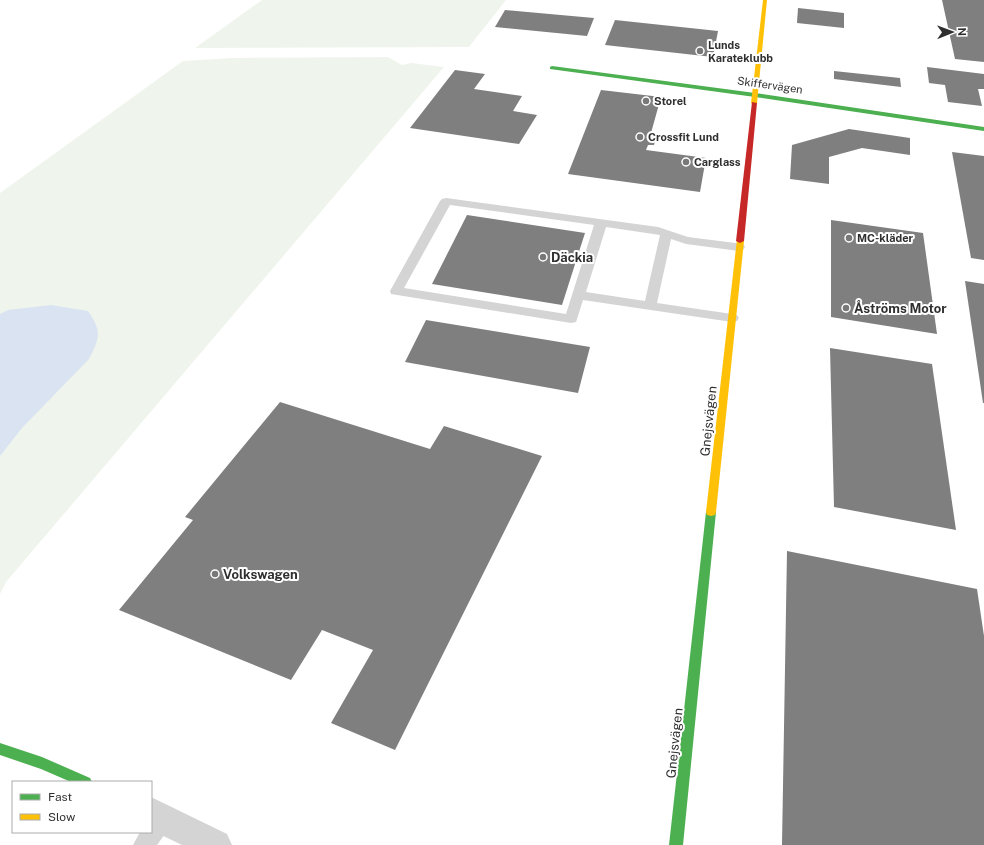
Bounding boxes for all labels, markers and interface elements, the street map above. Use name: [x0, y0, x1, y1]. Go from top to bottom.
north arrow: [932, 12, 972, 52]
text: N: [956, 27, 968, 36]
place label: Lunds Karateklubb: [708, 39, 773, 64]
marker: Lunds Karateklubb: [695, 46, 705, 56]
street label: Skiffervägen: [736, 74, 804, 96]
place label: Storel: [654, 95, 687, 107]
marker: Storel: [641, 96, 651, 106]
place label: Crossfit Lund: [648, 131, 719, 143]
marker: Crossfit Lund: [635, 132, 645, 142]
place label: Carglass: [694, 156, 741, 168]
marker: Carglass: [681, 157, 691, 167]
place label: MC-kläder: [857, 232, 914, 244]
marker: MC-kläder: [844, 233, 854, 243]
place label: Däckia: [551, 250, 593, 265]
marker: Däckia: [538, 252, 548, 262]
place label: Åströms Motor: [854, 300, 947, 316]
marker: Åströms Motor: [841, 303, 851, 313]
street label: Gnejsvägen: [697, 385, 720, 457]
place label: Volkswagen: [223, 567, 298, 582]
marker: Volkswagen: [210, 569, 220, 579]
street label: Gnejsvägen: [663, 707, 686, 779]
legend: [12, 781, 152, 833]
text: Fast: [48, 790, 73, 804]
text: Slow: [48, 810, 76, 824]

